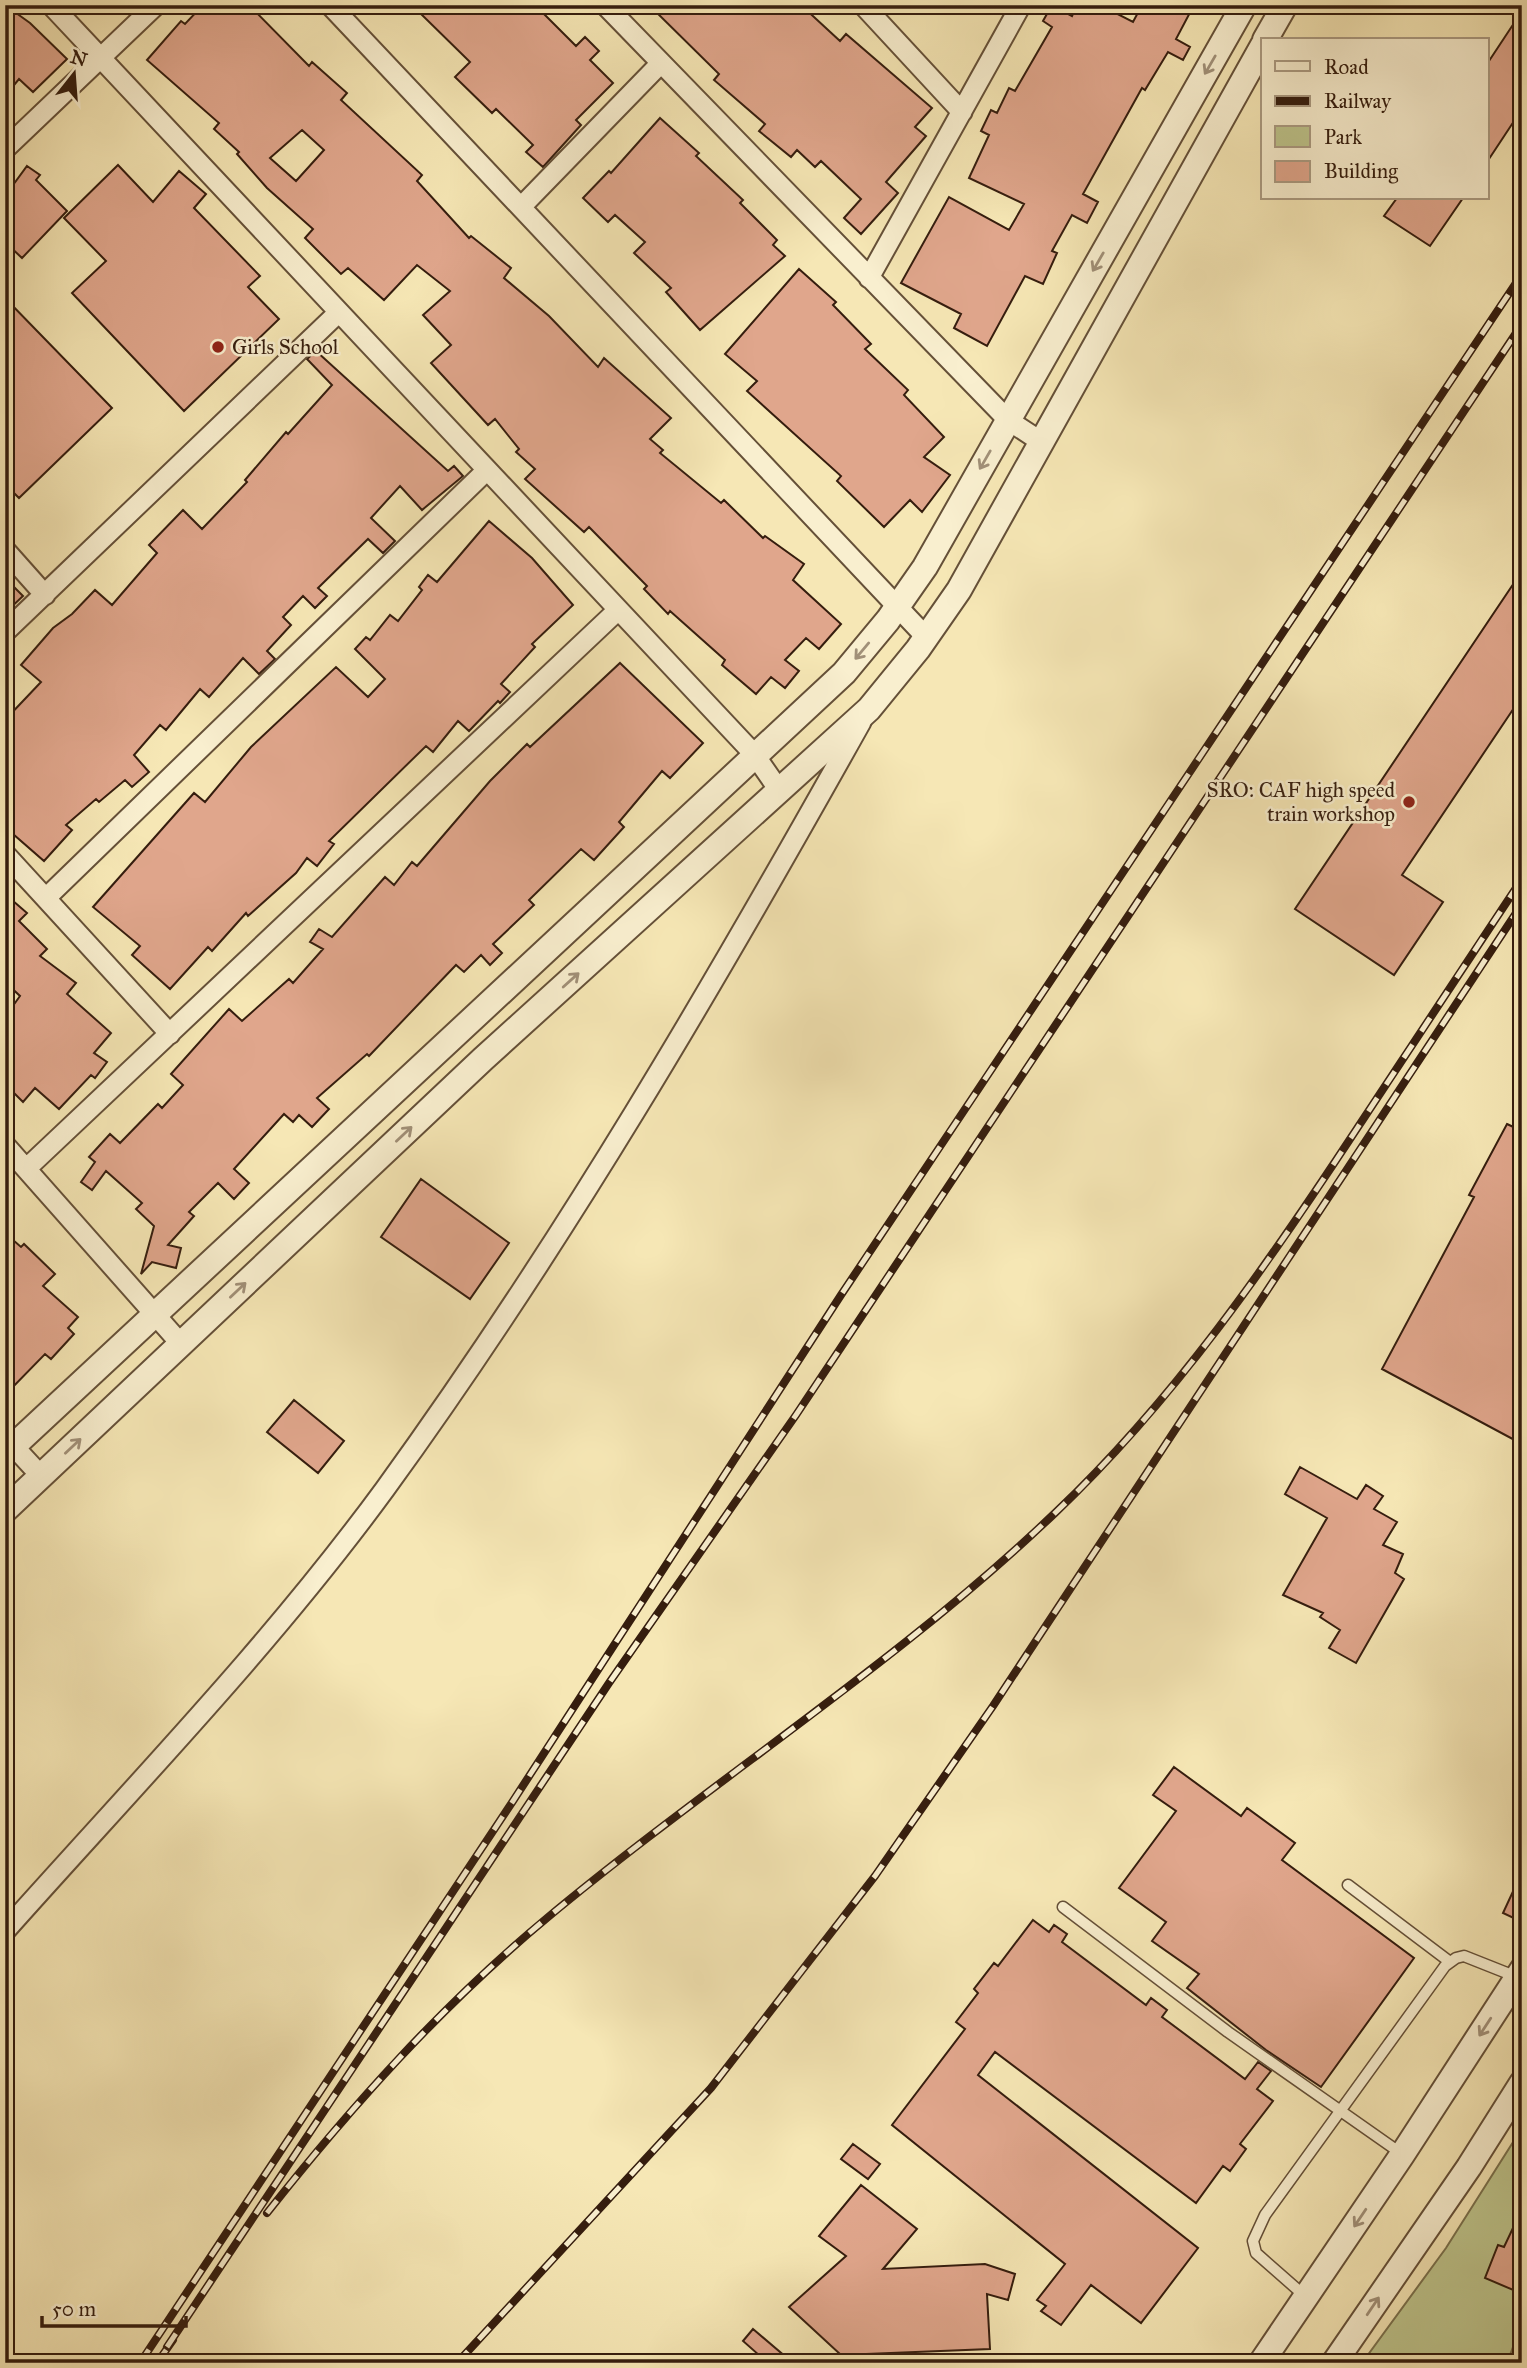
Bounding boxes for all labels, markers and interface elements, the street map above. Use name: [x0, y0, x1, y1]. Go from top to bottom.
north arrow: [38, 38, 108, 108]
legend: [1261, 38, 1488, 200]
text: N: [68, 45, 90, 72]
one-way arrow: [1203, 54, 1217, 74]
text: Road: [1324, 54, 1369, 80]
text: Railway: [1324, 88, 1392, 114]
text: Park: [1324, 124, 1362, 150]
text: Building: [1324, 158, 1398, 184]
one-way arrow: [1091, 252, 1105, 272]
place label: Girls School: [232, 334, 339, 360]
marker: Girls School: [210, 339, 226, 355]
one-way arrow: [978, 449, 991, 470]
one-way arrow: [854, 641, 870, 659]
place label: SRO: CAF high speed train workshop: [1206, 777, 1395, 827]
marker: SRO: CAF high speed train workshop: [1401, 794, 1417, 810]
one-way arrow: [562, 971, 579, 988]
one-way arrow: [395, 1126, 412, 1143]
one-way arrow: [229, 1282, 247, 1298]
one-way arrow: [64, 1438, 82, 1454]
one-way arrow: [1477, 2017, 1491, 2037]
one-way arrow: [1353, 2208, 1367, 2227]
scale bar: [42, 2284, 186, 2328]
text: 50 m: [52, 2296, 97, 2322]
one-way arrow: [1366, 2297, 1380, 2317]

